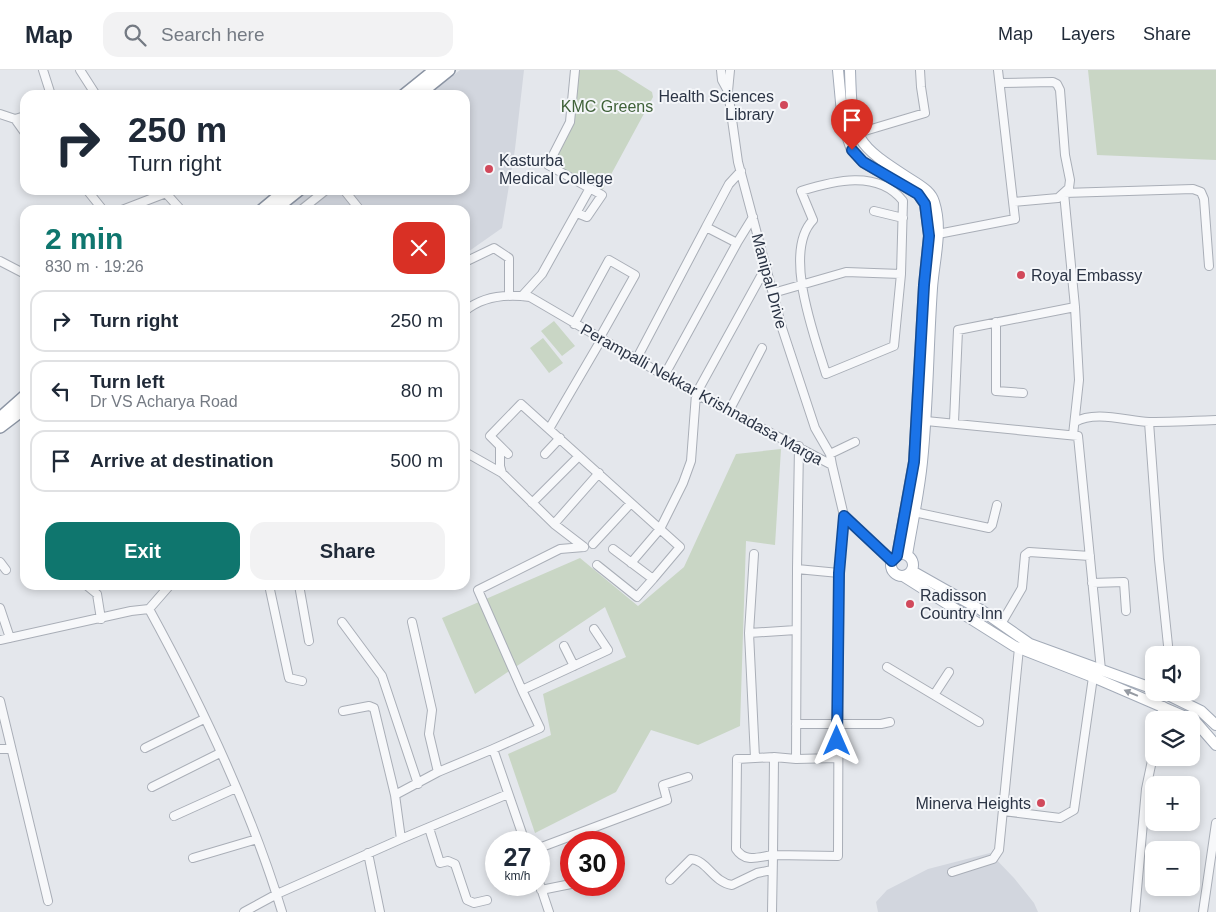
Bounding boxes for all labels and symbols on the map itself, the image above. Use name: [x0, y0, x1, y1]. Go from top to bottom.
place label: Health Sciences Library: [658, 88, 774, 123]
park label: KMC Greens: [561, 98, 653, 115]
marker: Health Sciences Library: [778, 99, 790, 111]
pin: [831, 99, 873, 150]
place label: Kasturba Medical College: [499, 152, 613, 187]
marker: Kasturba Medical College: [483, 163, 495, 175]
street label: Manipal Drive: [749, 232, 790, 331]
place label: Royal Embassy: [1031, 267, 1142, 284]
marker: Royal Embassy: [1015, 269, 1027, 281]
street label: Perampalli Nekkar Krishnadasa Marga: [578, 321, 826, 468]
place label: Radisson Country Inn: [920, 587, 1003, 622]
marker: Radisson Country Inn: [904, 598, 916, 610]
one-way arrow: [1124, 688, 1138, 696]
position arrow: [810, 714, 862, 766]
place label: Minerva Heights: [915, 795, 1031, 812]
marker: Minerva Heights: [1035, 797, 1047, 809]
speed limit sign: 30: [560, 831, 625, 896]

